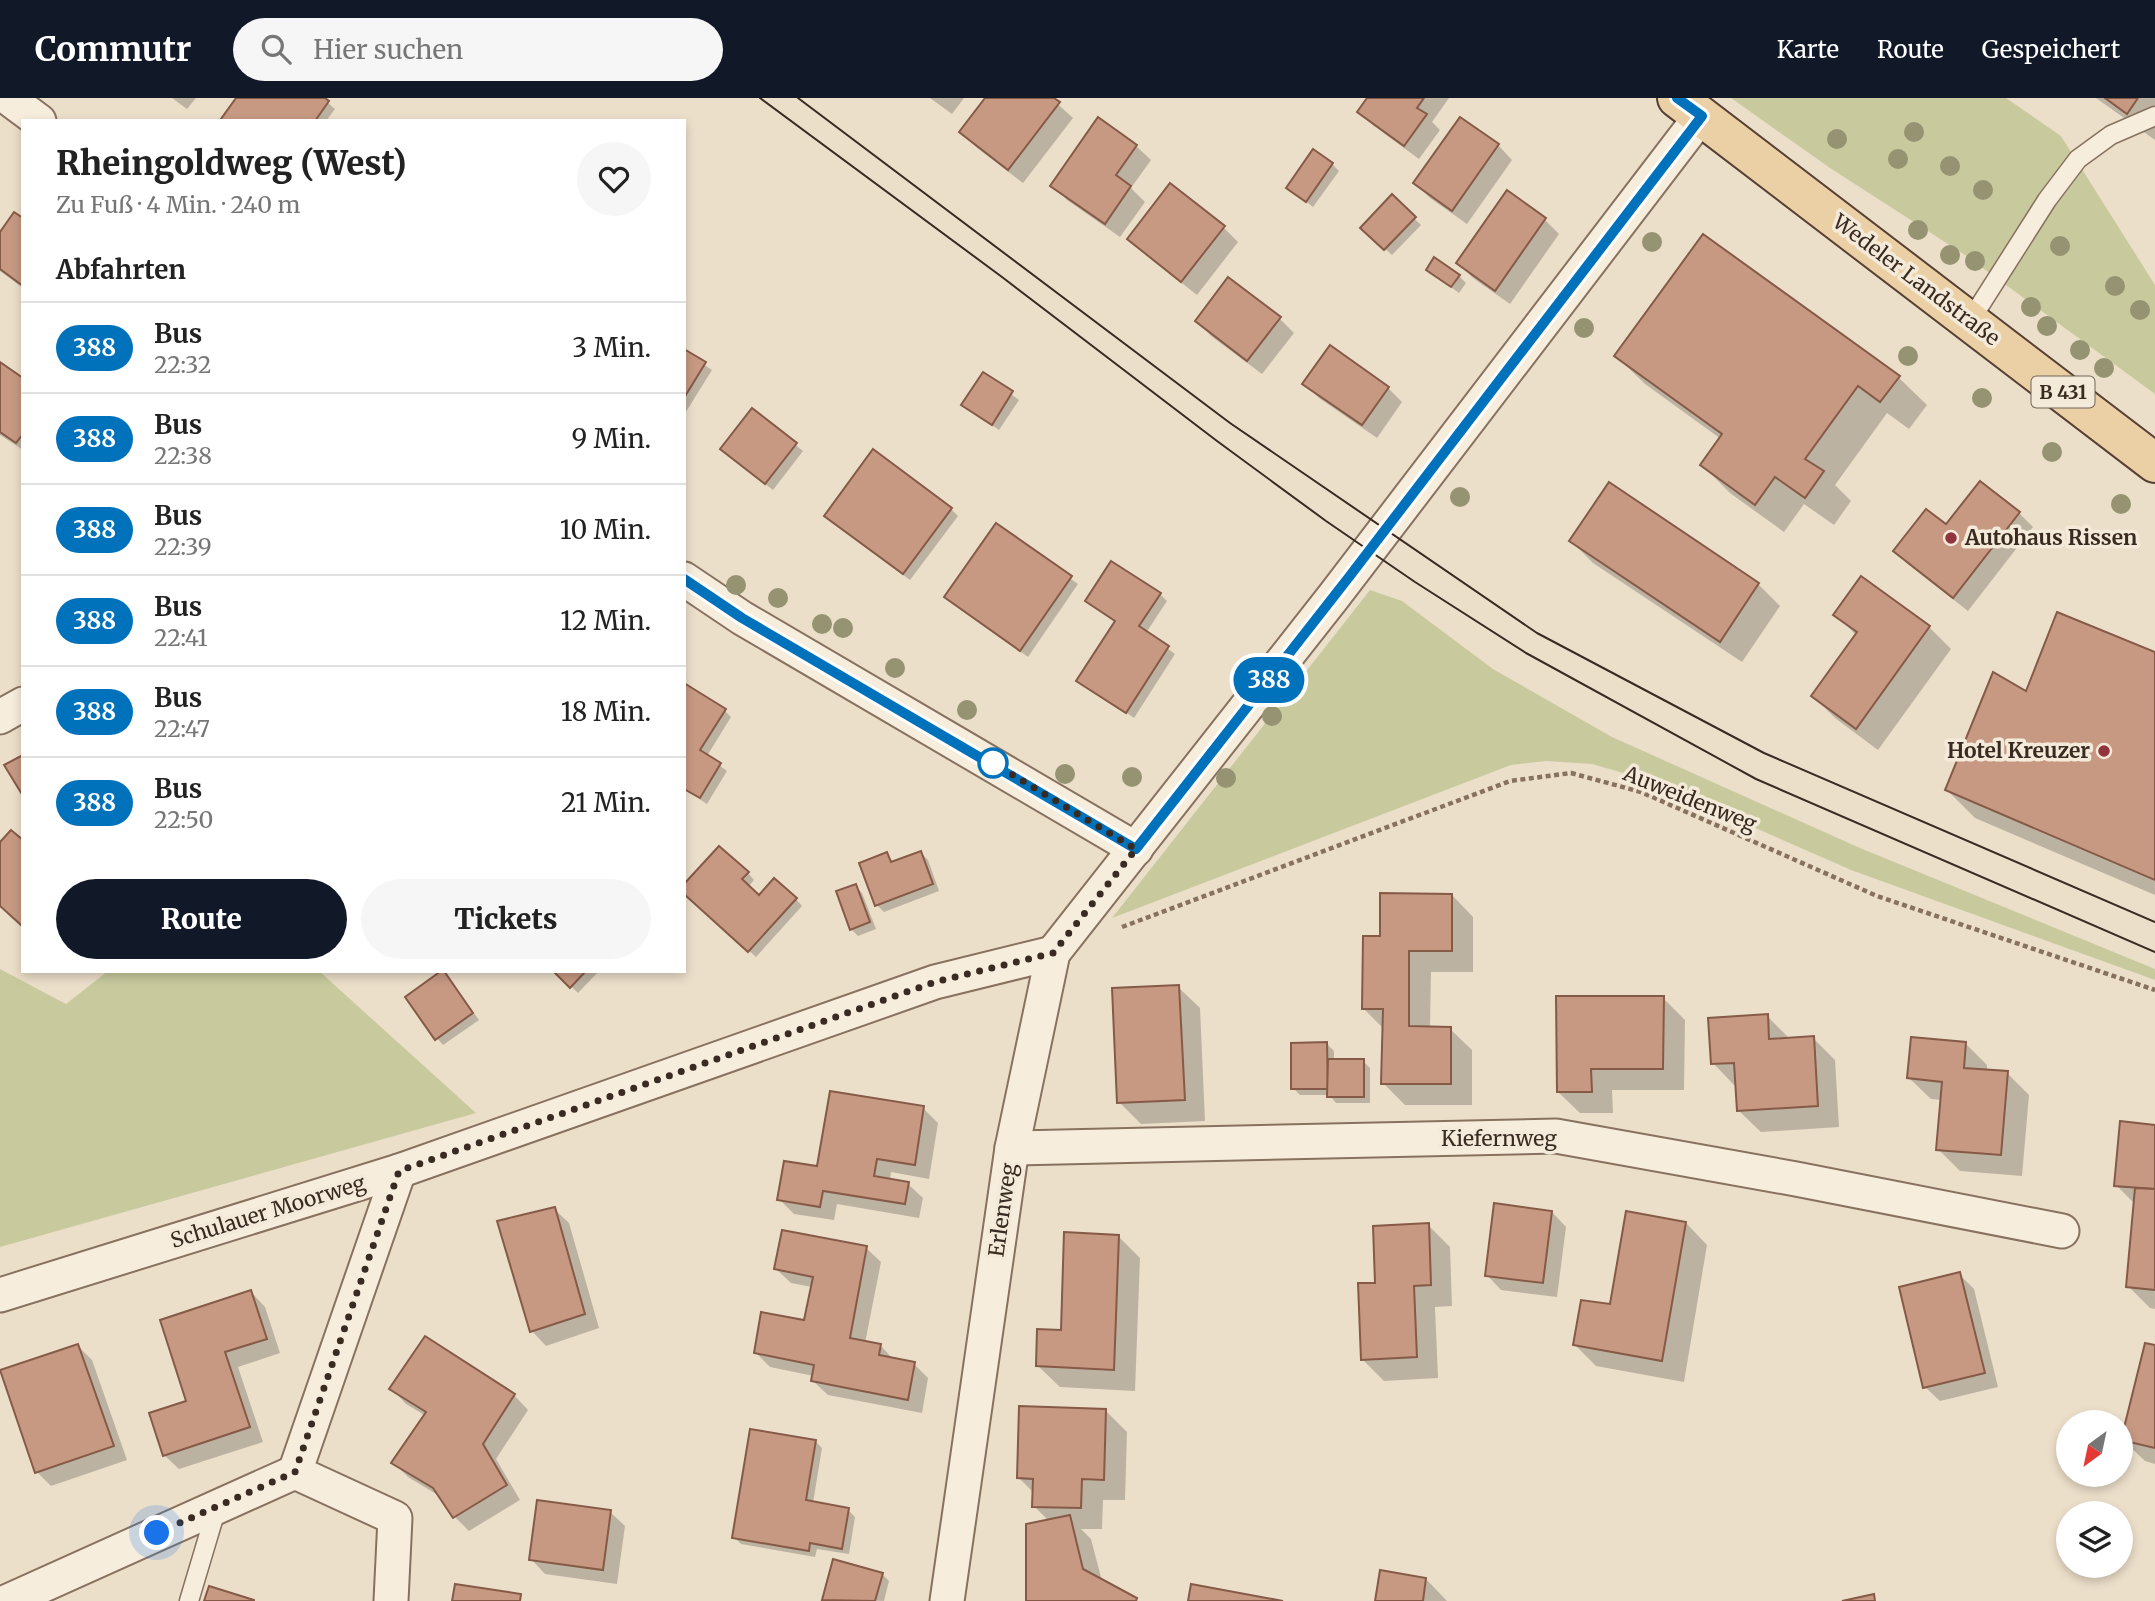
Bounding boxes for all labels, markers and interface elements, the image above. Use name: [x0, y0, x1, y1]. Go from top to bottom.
search box: [233, 18, 723, 81]
text: Commutr: [35, 29, 191, 70]
icon: search: [257, 30, 295, 68]
text: Hier suchen: [313, 33, 463, 66]
text: Karte: [1777, 34, 1839, 65]
text: Route: [1877, 34, 1944, 65]
text: Gespeichert: [1982, 34, 2120, 65]
button: heart: [577, 142, 651, 216]
text: Rheingoldweg (West): [56, 143, 407, 184]
text: Zu Fuß · 4 Min. · 240 m: [56, 190, 300, 219]
street label: Wedeler Landstraße: [1827, 207, 2005, 351]
text: Abfahrten: [56, 253, 186, 286]
text: Bus: [154, 317, 202, 350]
text: 3 Min.: [572, 331, 651, 364]
text: 388: [73, 332, 116, 363]
text: 22:32: [154, 350, 211, 379]
road number: B 431: [2032, 376, 2094, 408]
text: Bus: [154, 408, 202, 441]
text: 9 Min.: [571, 422, 651, 455]
text: 388: [73, 423, 116, 454]
text: 22:38: [154, 441, 212, 470]
text: Bus: [154, 499, 202, 532]
text: 10 Min.: [560, 513, 651, 546]
text: 388: [73, 514, 116, 545]
place label: Autohaus Rissen: [1964, 524, 2137, 551]
marker: Autohaus Rissen: [1943, 530, 1959, 546]
text: 22:39: [154, 532, 212, 561]
text: Bus: [154, 590, 202, 623]
text: 12 Min.: [560, 604, 651, 637]
text: 388: [73, 605, 116, 636]
text: 22:41: [154, 623, 208, 652]
line badge: 388: [1229, 657, 1309, 703]
text: 388: [1247, 664, 1291, 695]
text: Bus: [154, 681, 202, 714]
text: 18 Min.: [561, 695, 651, 728]
text: 388: [73, 696, 116, 727]
text: 22:47: [154, 714, 210, 743]
place label: Hotel Kreuzer: [1947, 737, 2090, 764]
marker: Hotel Kreuzer: [2096, 743, 2112, 759]
unlabelled marker: [978, 748, 1008, 778]
street label: Auweidenweg: [1619, 759, 1761, 838]
text: Bus: [154, 772, 202, 805]
text: 21 Min.: [561, 786, 651, 819]
text: 388: [73, 787, 116, 818]
text: 22:50: [154, 805, 213, 834]
button: Route: [56, 879, 347, 959]
button: Tickets: [361, 879, 651, 959]
street label: Kiefernweg: [1441, 1125, 1557, 1152]
street label: Erlenweg: [983, 1161, 1022, 1259]
street label: Schulauer Moorweg: [167, 1169, 369, 1254]
north arrow: [2056, 1410, 2133, 1488]
map controls: [2056, 1410, 2133, 1578]
button: layers: [2056, 1501, 2133, 1578]
your location: [139, 1515, 174, 1550]

